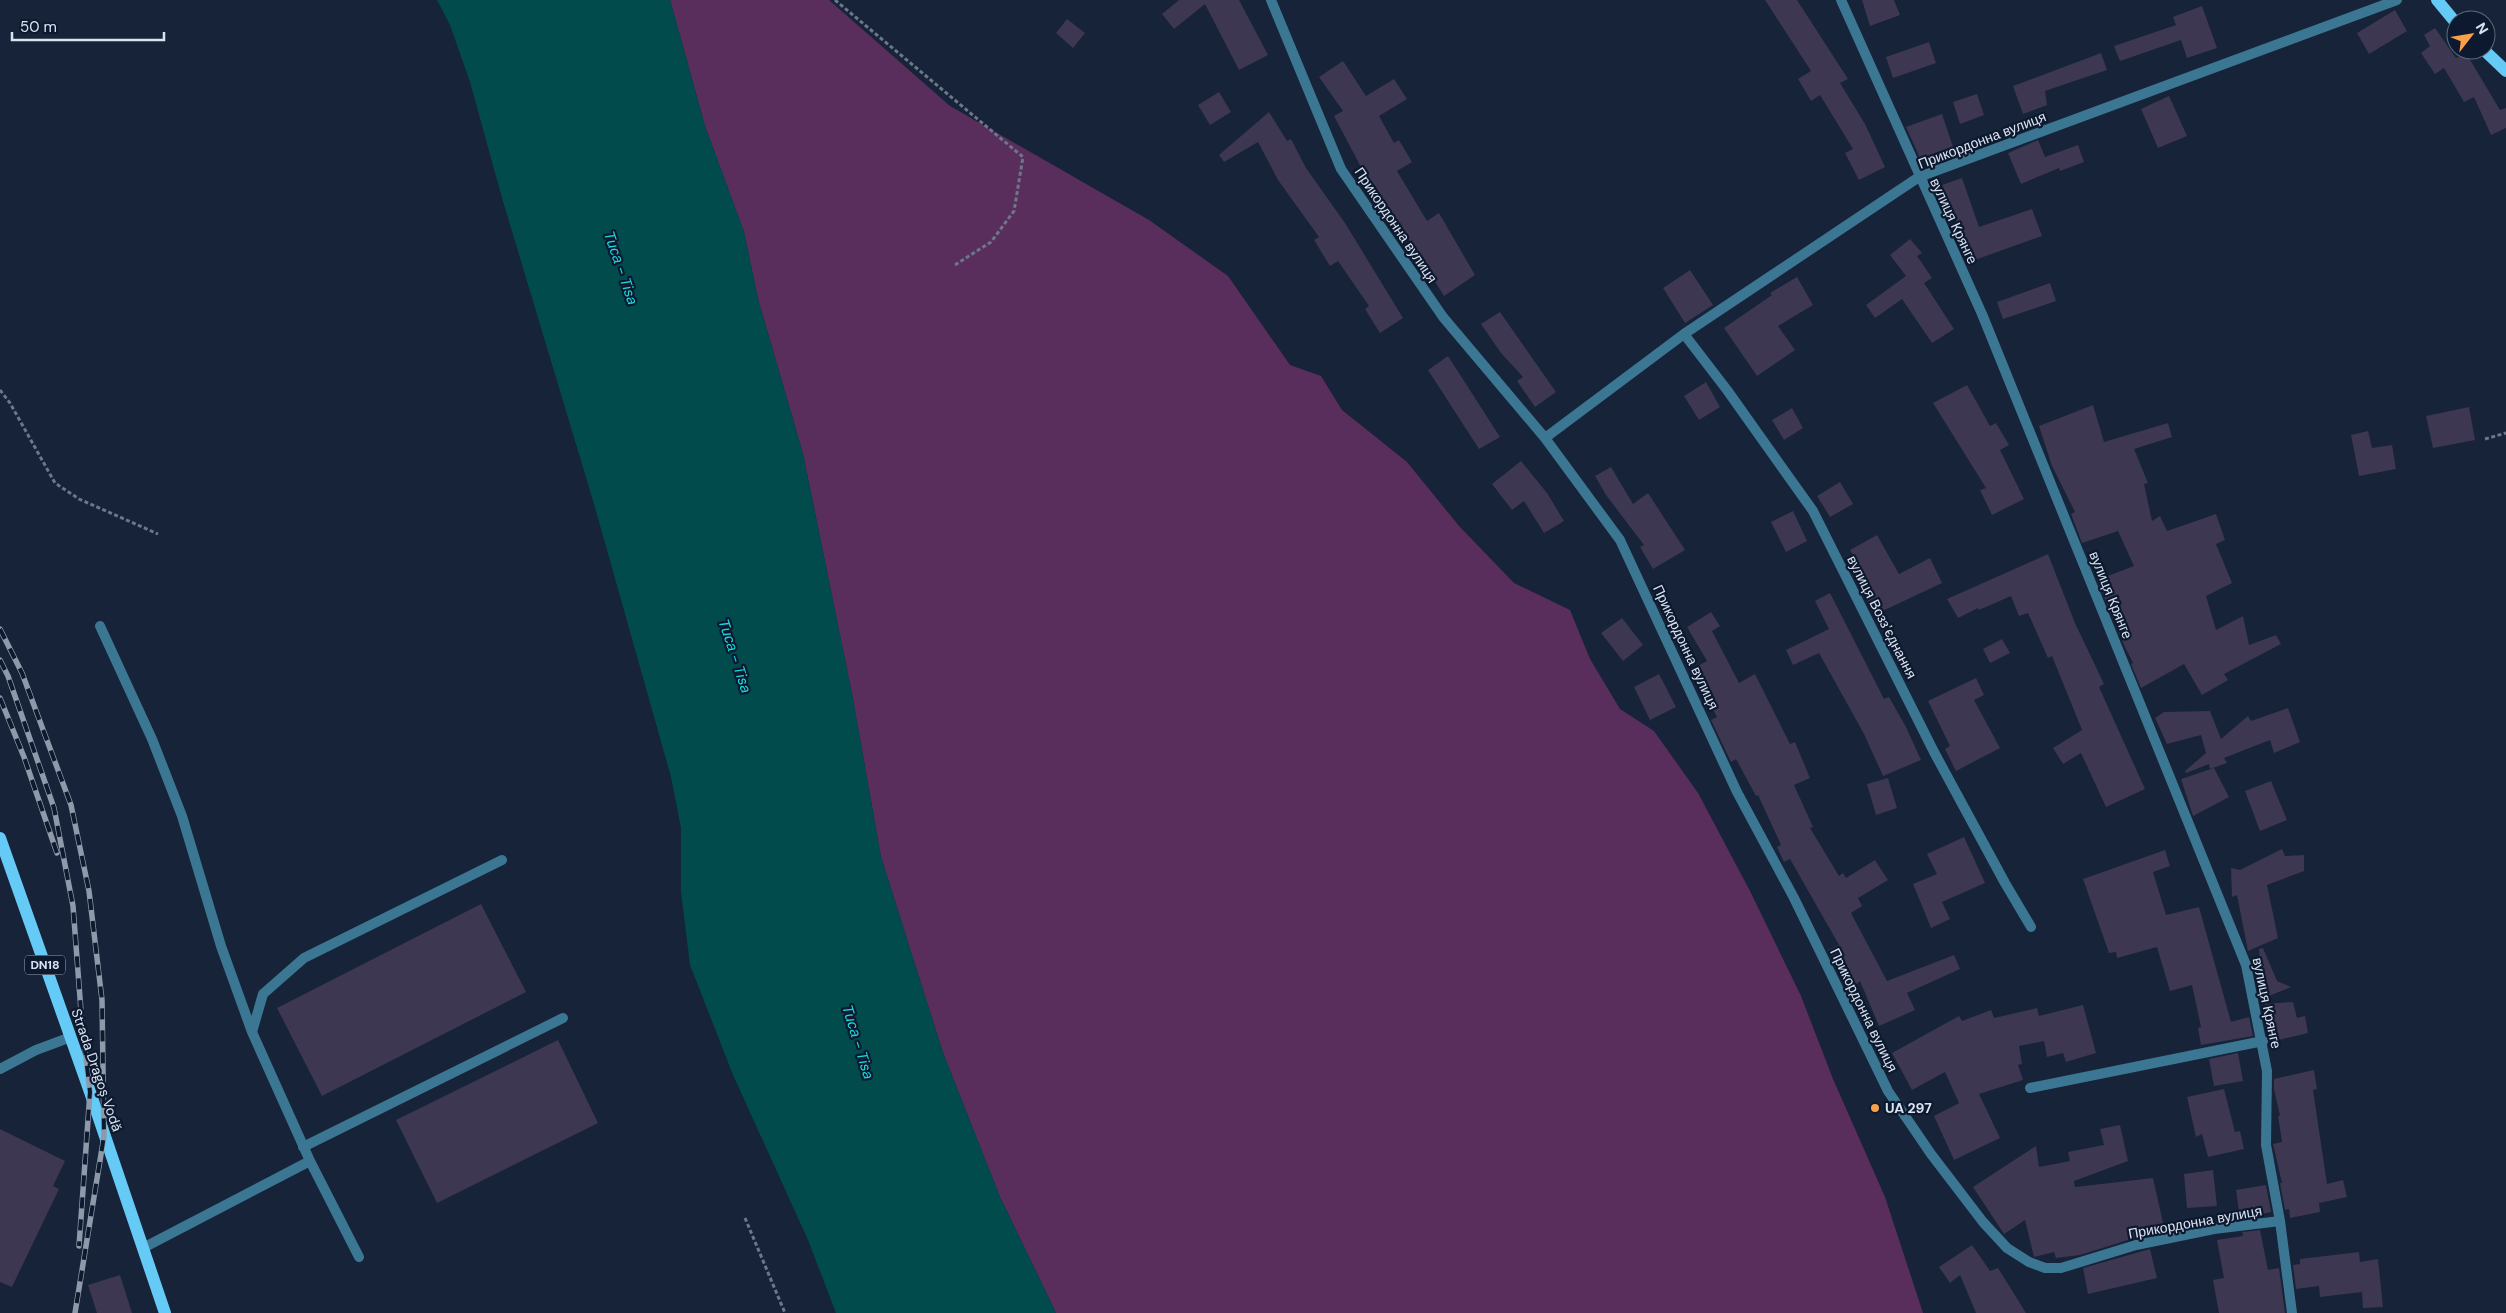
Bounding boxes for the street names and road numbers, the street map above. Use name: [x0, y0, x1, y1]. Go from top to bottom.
street label: Прикордонна вулиця: [1916, 107, 2048, 173]
street label: Прикордонна вулиця: [1351, 164, 1441, 286]
street label: вулиця Крянге: [1926, 175, 1982, 267]
street label: вулиця Крянге: [2085, 549, 2137, 642]
street label: вулиця Воззʼєднання: [1843, 552, 1921, 682]
street label: Прикордонна вулиця: [1649, 582, 1723, 712]
street label: Прикордонна вулиця: [1826, 945, 1902, 1075]
road number: DN18: [25, 956, 65, 974]
street label: вулиця Крянге: [2249, 956, 2285, 1050]
street label: Strada Dragoș Vodă: [68, 1006, 126, 1134]
street label: Прикордонна вулиця: [2127, 1201, 2263, 1243]

